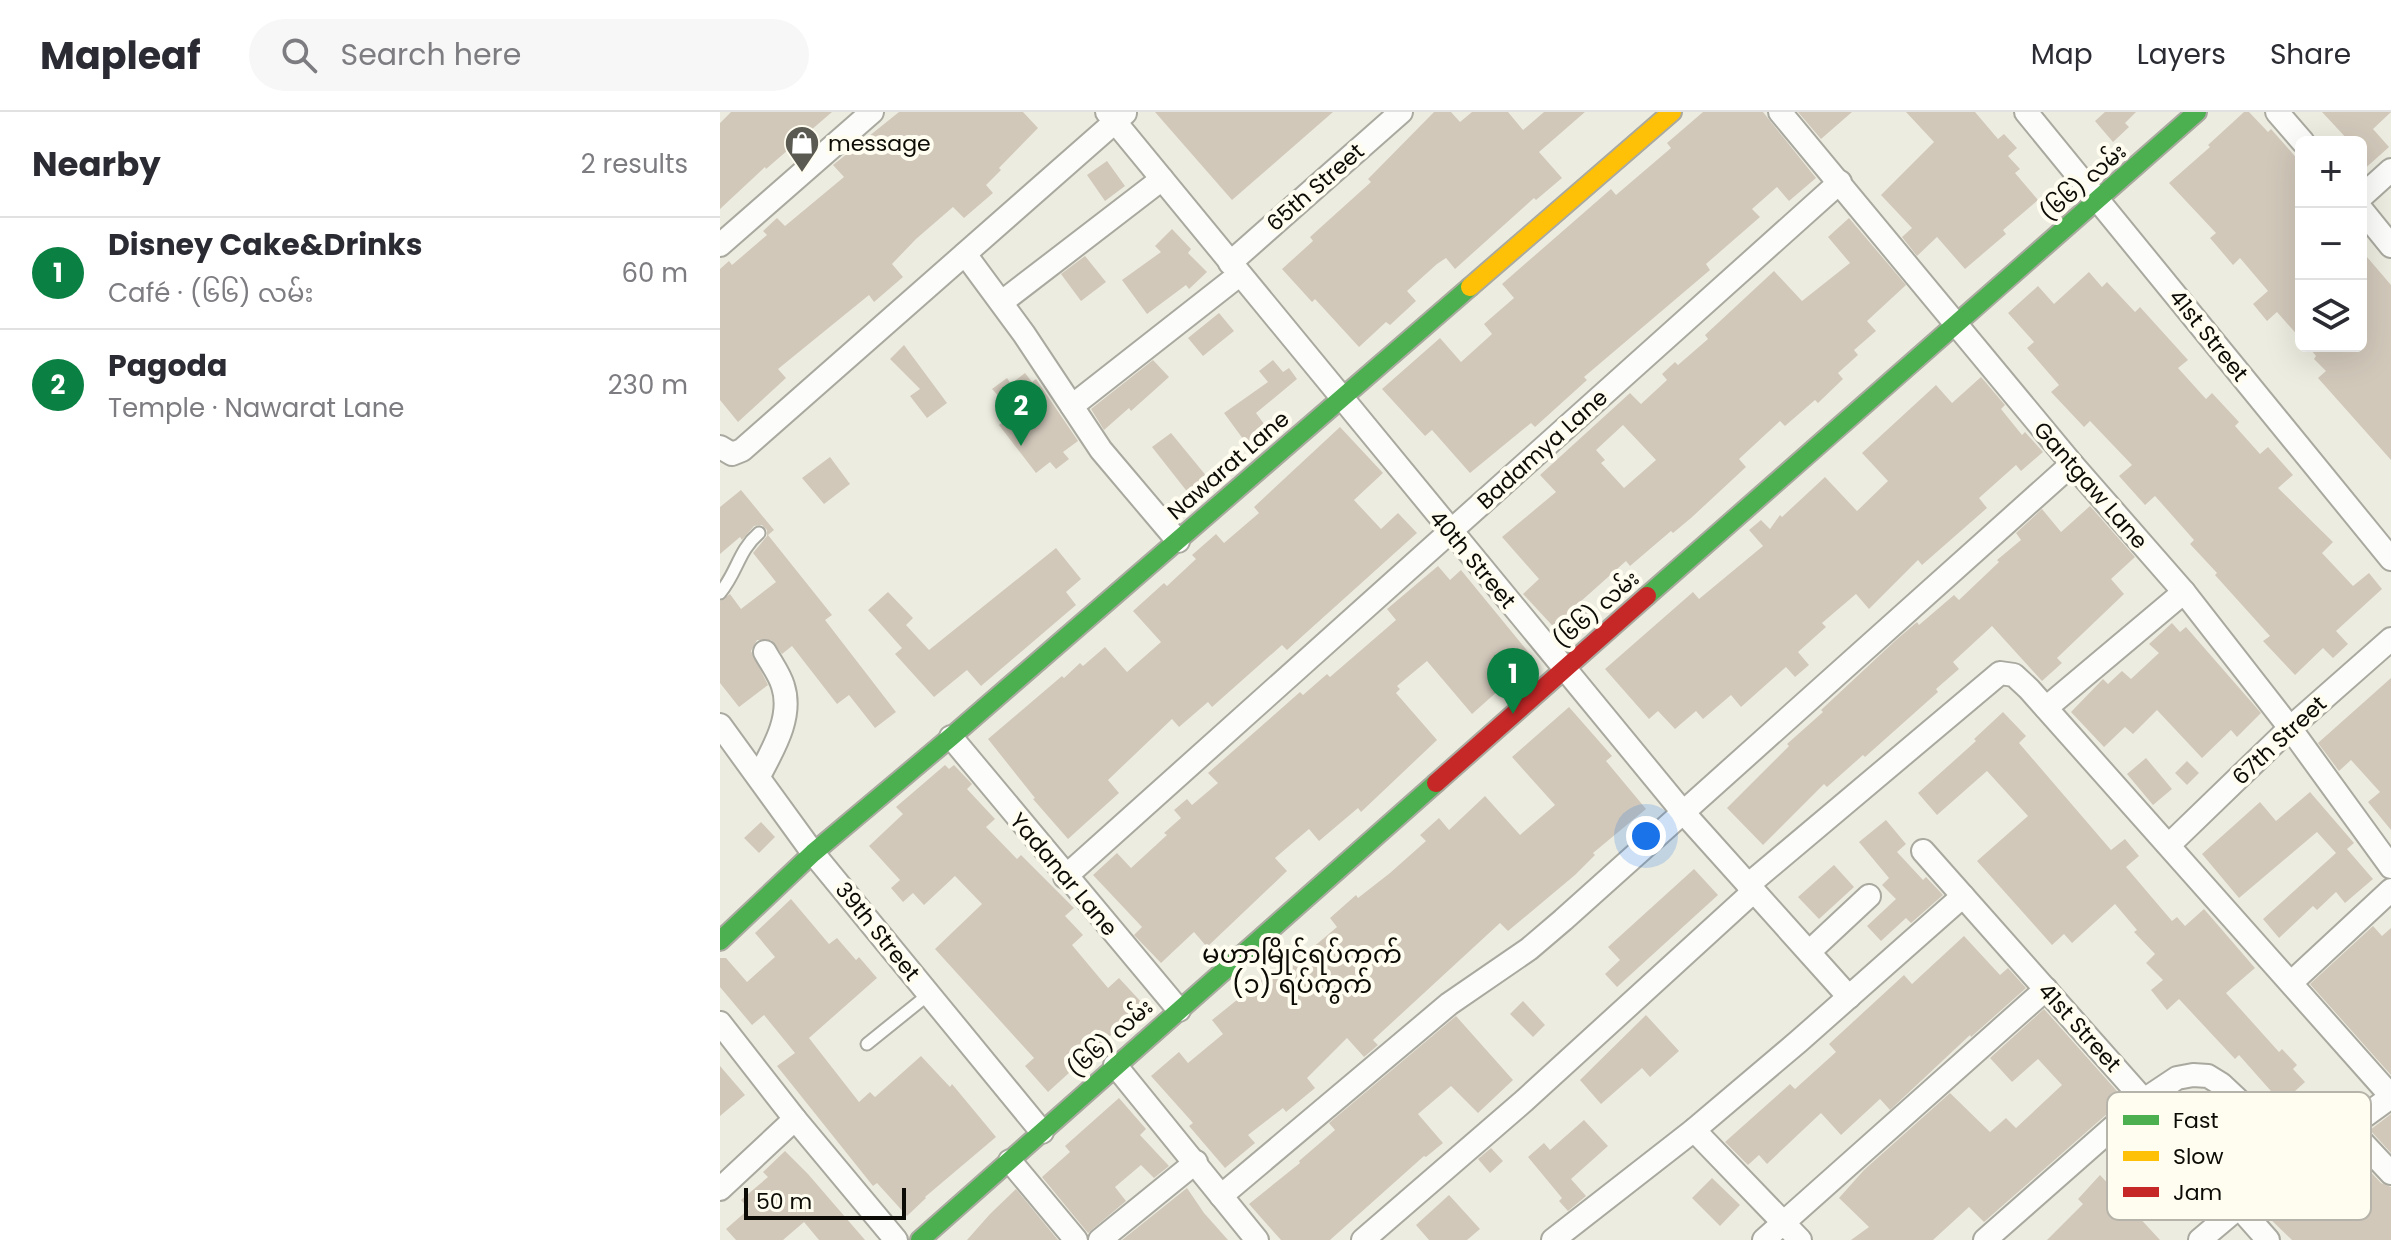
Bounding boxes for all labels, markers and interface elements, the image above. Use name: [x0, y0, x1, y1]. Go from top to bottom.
search box: [249, 19, 809, 91]
text: Mapleaf: [40, 29, 201, 82]
icon: search: [277, 33, 321, 77]
text: Search here: [341, 33, 521, 76]
text: Map: [2031, 35, 2093, 74]
text: Layers: [2137, 35, 2226, 74]
text: Share: [2270, 35, 2351, 74]
shop icon: message: [783, 124, 821, 174]
place label: message: [828, 128, 931, 159]
street label: 65th Street: [1260, 136, 1371, 238]
street label: (၆၆) လမ်း: [2034, 136, 2133, 228]
map controls: [2295, 136, 2367, 352]
button: +: [2295, 136, 2367, 208]
text: Nearby: [32, 140, 161, 188]
text: 2 results: [581, 146, 688, 182]
button: −: [2295, 208, 2367, 280]
text: Disney Cake&Drinks: [108, 223, 423, 266]
text: 1: [53, 255, 63, 291]
text: 60 m: [621, 255, 688, 291]
text: Café · (၆၆) လမ်း: [108, 275, 314, 311]
button: layers: [2295, 280, 2367, 352]
street label: 41st Street: [2162, 283, 2255, 388]
text: Pagoda: [108, 344, 227, 387]
text: 2: [51, 367, 65, 403]
text: 230 m: [608, 367, 688, 403]
pin: 2: [995, 380, 1047, 446]
street label: Badamya Lane: [1470, 382, 1614, 516]
text: Temple · Nawarat Lane: [108, 390, 404, 426]
street label: Nawarat Lane: [1161, 404, 1296, 527]
street label: Gantgaw Lane: [2026, 415, 2155, 556]
street label: 40th Street: [1422, 503, 1523, 615]
street label: (၆၆) လမ်း: [1547, 563, 1646, 655]
pin: 1: [1487, 648, 1539, 714]
street label: 67th Street: [2225, 689, 2333, 792]
street label: Yadanar Lane: [1003, 806, 1125, 943]
your location: [1626, 816, 1666, 856]
street label: 39th Street: [828, 875, 927, 987]
district label: မဟာမြိုင်ရပ်ကွက် (၁) ရပ်ကွက်: [1202, 936, 1402, 1005]
street label: 41st Street: [2031, 976, 2128, 1079]
street label: (၆၆) လမ်း: [1061, 992, 1160, 1085]
legend: [2107, 1092, 2371, 1220]
text: Fast: [2173, 1105, 2218, 1136]
text: Slow: [2173, 1141, 2223, 1172]
text: Jam: [2173, 1177, 2222, 1208]
scale bar: [744, 1184, 906, 1220]
text: 50 m: [756, 1186, 812, 1217]

